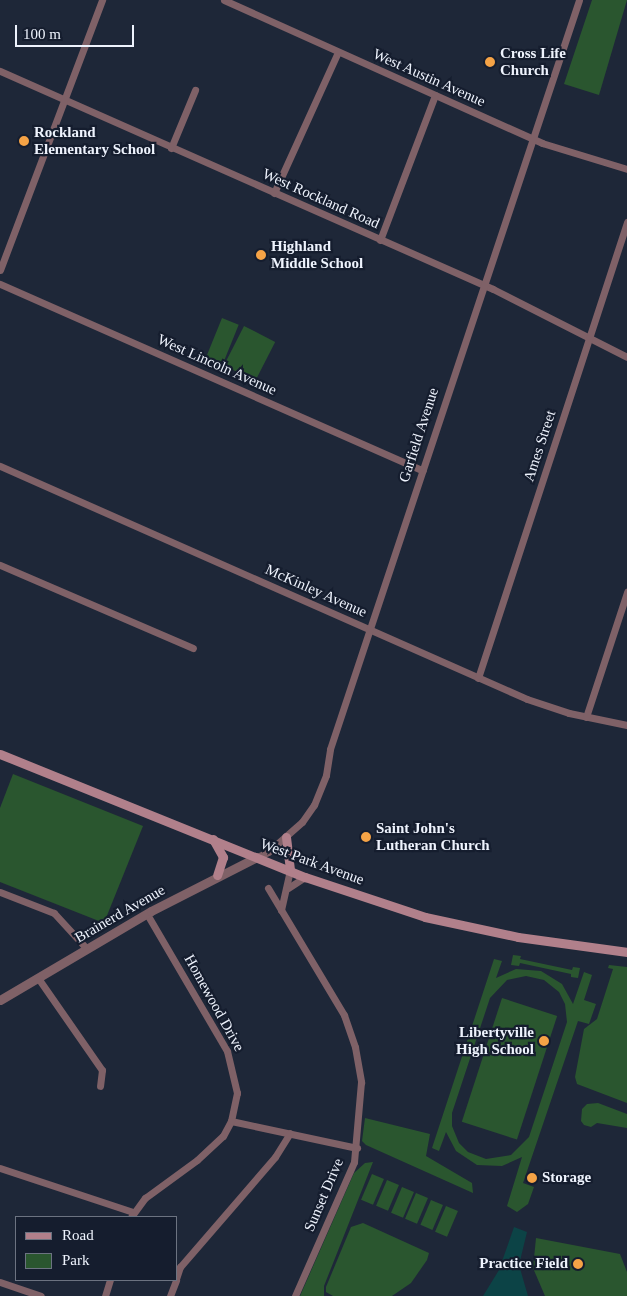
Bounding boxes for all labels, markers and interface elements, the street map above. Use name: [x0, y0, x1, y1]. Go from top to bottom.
scale bar: [18, 15, 136, 47]
text: 100 m: [23, 26, 61, 42]
place label: Cross Life Church: [500, 44, 566, 79]
street label: West Austin Avenue: [369, 45, 489, 111]
marker: Cross Life Church: [484, 56, 496, 68]
place label: Rockland Elementary School: [34, 123, 155, 158]
marker: Rockland Elementary School: [18, 135, 30, 147]
street label: West Rockland Road: [260, 165, 382, 233]
place label: Highland Middle School: [271, 237, 363, 272]
marker: Highland Middle School: [255, 249, 267, 261]
street label: West Lincoln Avenue: [154, 330, 280, 400]
street label: Garfield Avenue: [395, 385, 443, 485]
street label: Ames Street: [520, 408, 560, 484]
street label: McKinley Avenue: [262, 560, 370, 622]
place label: Saint John's Lutheran Church: [376, 819, 489, 854]
marker: Saint John's Lutheran Church: [360, 831, 372, 843]
street label: West Park Avenue: [257, 835, 367, 889]
street label: Brainerd Avenue: [71, 881, 169, 947]
street label: Homewood Drive: [180, 951, 248, 1055]
place label: Libertyville High School: [456, 1023, 534, 1058]
marker: Libertyville High School: [538, 1035, 550, 1047]
street label: Sunset Drive: [300, 1156, 348, 1234]
place label: Storage: [542, 1169, 591, 1187]
marker: Storage: [526, 1172, 538, 1184]
legend: [15, 1216, 178, 1281]
text: Road: [62, 1227, 94, 1243]
text: Park: [62, 1252, 90, 1268]
place label: Practice Field: [479, 1255, 568, 1273]
marker: Practice Field: [572, 1258, 584, 1270]

